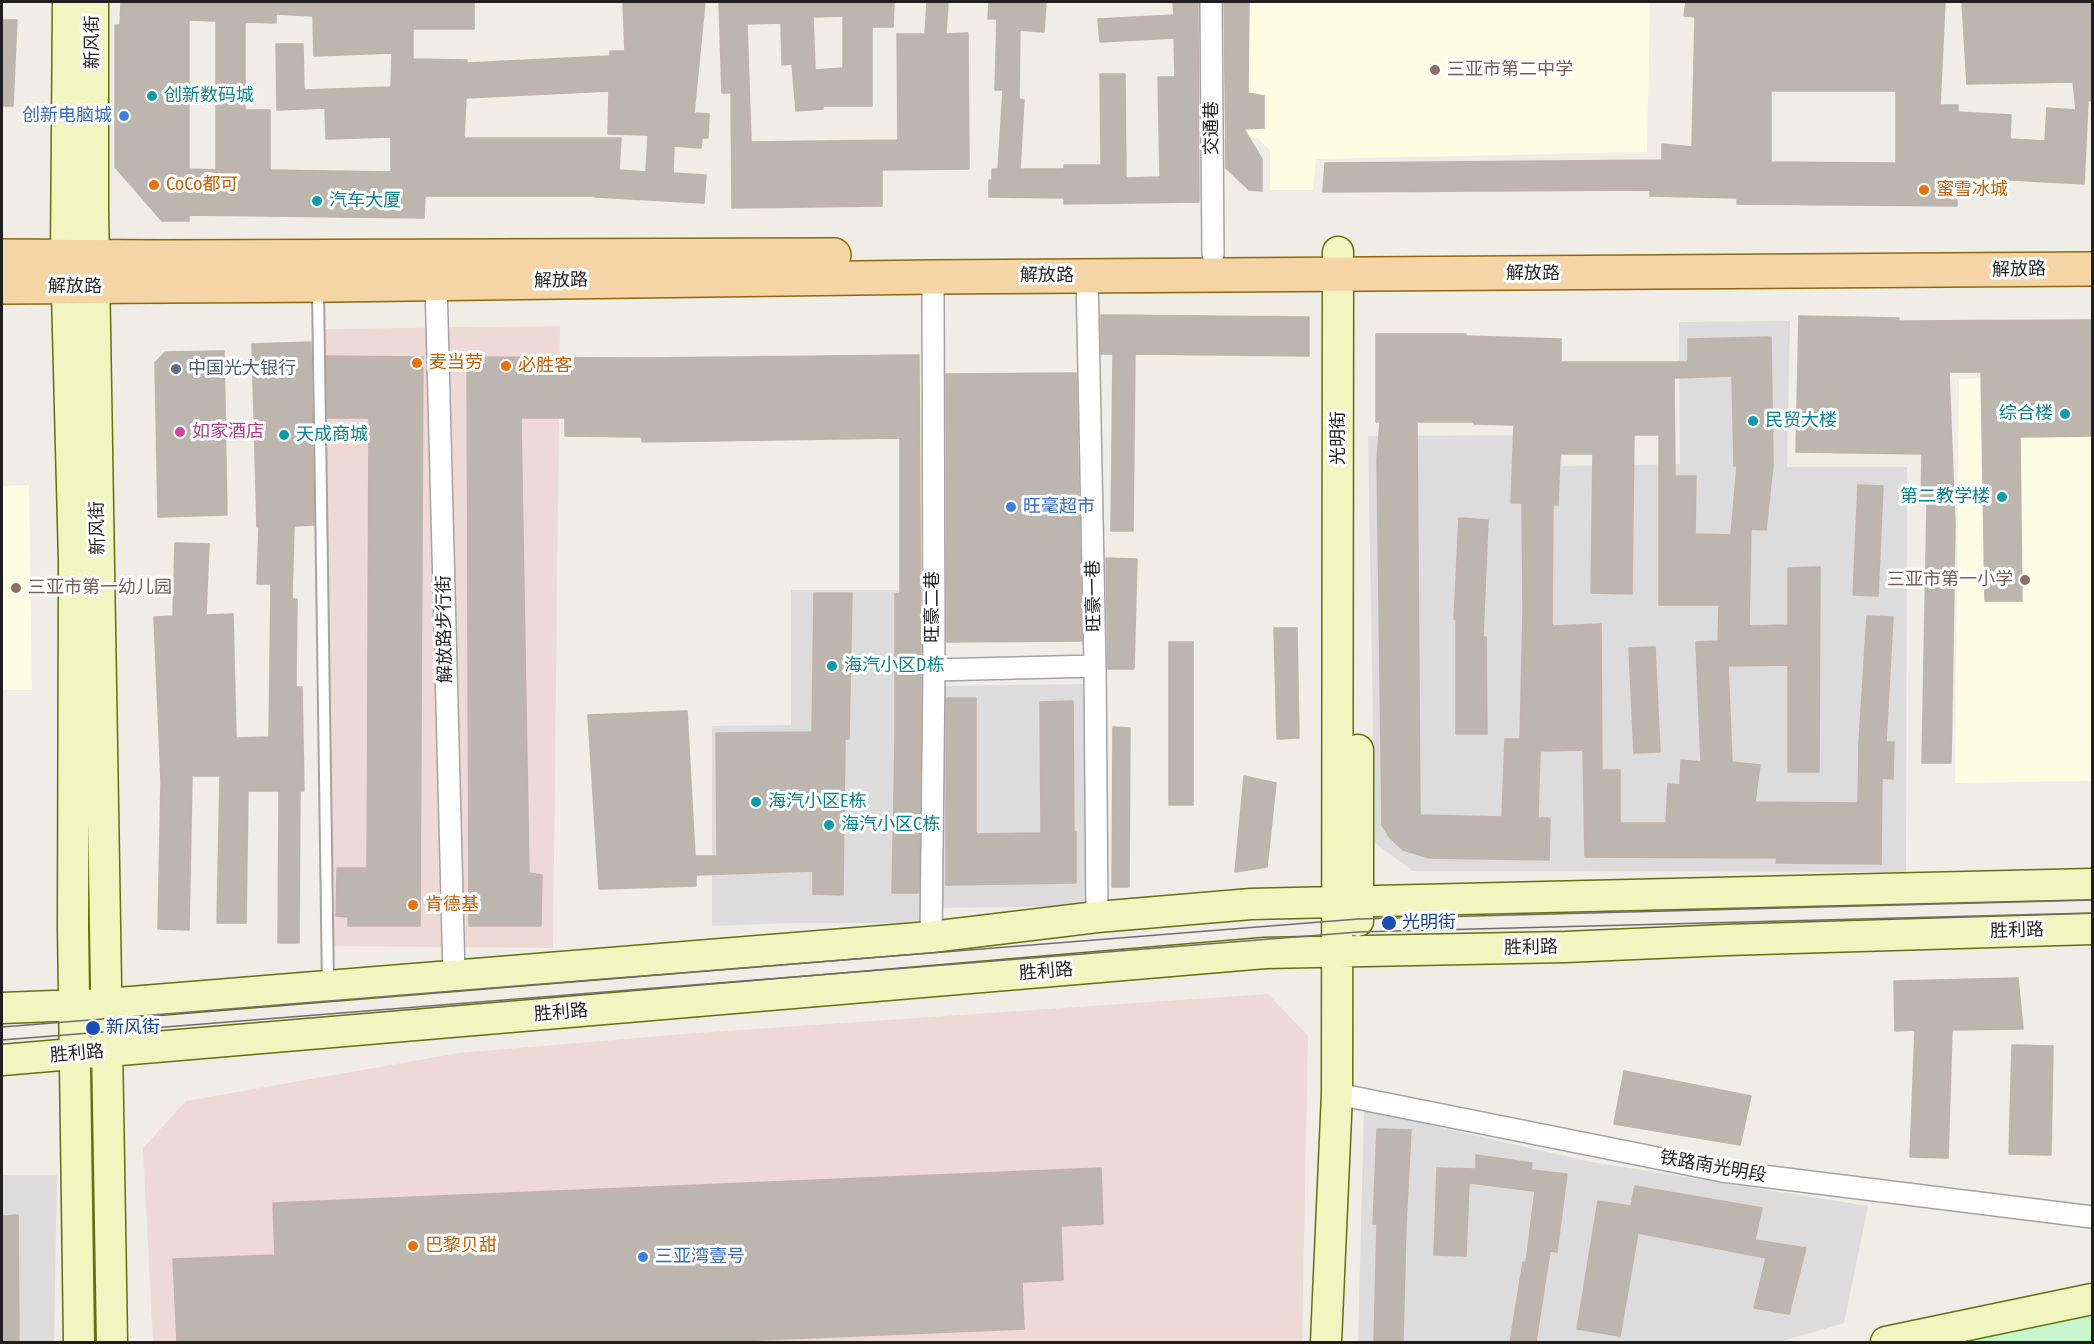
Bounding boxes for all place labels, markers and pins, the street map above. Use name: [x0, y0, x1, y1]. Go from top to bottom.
place label: 三亚市第二中学: [1447, 59, 1573, 81]
marker: 三亚市第二中学: [1428, 63, 1442, 77]
place label: 创新数码城: [164, 85, 254, 107]
marker: 创新数码城: [145, 89, 159, 103]
place label: 创新电脑城: [22, 105, 112, 127]
marker: 创新电脑城: [117, 109, 131, 123]
place label: CoCo都可: [166, 174, 239, 196]
marker: CoCo都可: [147, 178, 161, 192]
place label: 蜜雪冰城: [1936, 179, 2008, 201]
marker: 蜜雪冰城: [1917, 183, 1931, 197]
place label: 汽车大厦: [329, 190, 401, 212]
marker: 汽车大厦: [310, 194, 324, 208]
place label: 麦当劳: [429, 352, 483, 374]
place label: 必胜客: [518, 355, 572, 377]
marker: 麦当劳: [410, 356, 424, 370]
place label: 中国光大银行: [188, 358, 296, 380]
marker: 必胜客: [499, 359, 513, 373]
marker: 中国光大银行: [169, 362, 183, 376]
place label: 综合楼: [1999, 403, 2053, 425]
marker: 综合楼: [2058, 407, 2072, 421]
place label: 民贸大楼: [1765, 410, 1837, 432]
marker: 民贸大楼: [1746, 414, 1760, 428]
place label: 如家酒店: [192, 421, 264, 443]
place label: 天成商城: [296, 424, 368, 446]
marker: 如家酒店: [173, 425, 187, 439]
marker: 天成商城: [277, 428, 291, 442]
place label: 第二教学楼: [1900, 486, 1990, 508]
marker: 第二教学楼: [1995, 490, 2009, 504]
place label: 旺毫超市: [1023, 496, 1095, 518]
marker: 旺毫超市: [1004, 500, 1018, 514]
place label: 三亚市第一小学: [1887, 569, 2013, 591]
marker: 三亚市第一小学: [2018, 573, 2032, 587]
place label: 三亚市第一幼儿园: [28, 577, 172, 599]
marker: 三亚市第一幼儿园: [9, 581, 23, 595]
place label: 海汽小区D栋: [844, 655, 944, 677]
marker: 海汽小区D栋: [825, 659, 839, 673]
place label: 海汽小区E栋: [768, 791, 866, 813]
marker: 海汽小区E栋: [749, 795, 763, 809]
place label: 海汽小区C栋: [841, 814, 940, 836]
marker: 海汽小区C栋: [822, 818, 836, 832]
place label: 肯德基: [425, 894, 479, 916]
marker: 肯德基: [406, 898, 420, 912]
place label: 光明街: [1402, 912, 1456, 934]
marker: 光明街: [1380, 914, 1398, 932]
place label: 新风街: [106, 1017, 160, 1039]
marker: 新风街: [84, 1019, 102, 1037]
place label: 巴黎贝甜: [425, 1235, 497, 1257]
marker: 巴黎贝甜: [406, 1239, 420, 1253]
place label: 三亚湾壹号: [655, 1246, 745, 1268]
marker: 三亚湾壹号: [636, 1250, 650, 1264]

